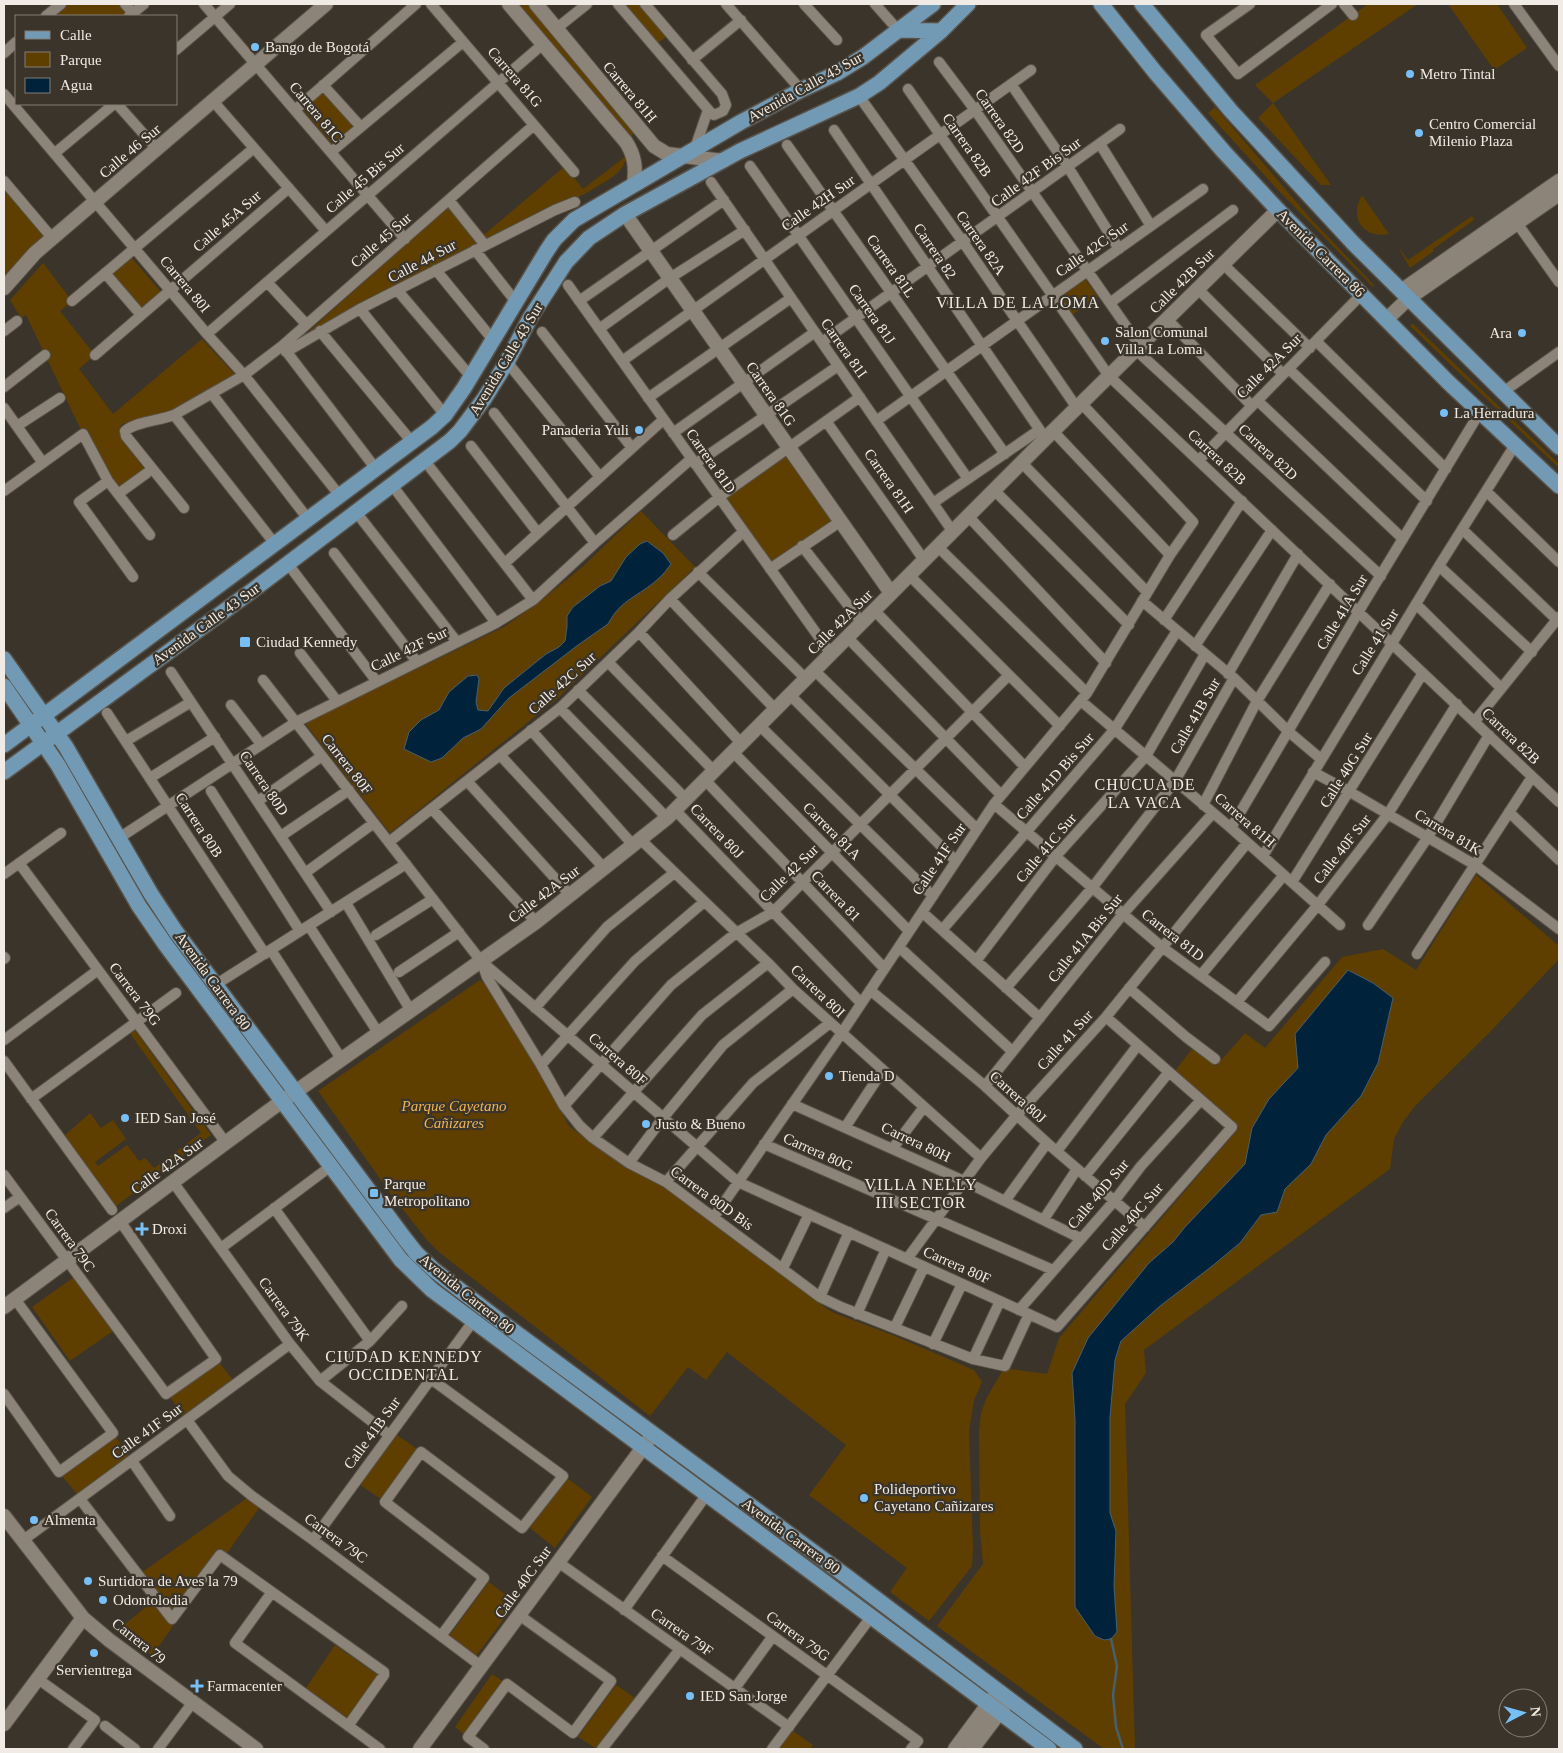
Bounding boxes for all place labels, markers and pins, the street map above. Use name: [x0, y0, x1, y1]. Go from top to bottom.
place label: Bango de Bogotá: [265, 39, 369, 55]
marker: Bango de Bogotá: [249, 41, 261, 53]
place label: Metro Tintal: [1420, 66, 1495, 82]
marker: Metro Tintal: [1404, 68, 1416, 80]
place label: Centro Comercial Milenio Plaza: [1429, 116, 1536, 149]
marker: Centro Comercial Milenio Plaza: [1413, 127, 1425, 139]
place label: Salon Comunal Villa La Loma: [1115, 324, 1208, 357]
place label: Ara: [1490, 325, 1512, 341]
marker: Ara: [1516, 327, 1528, 339]
marker: Salon Comunal Villa La Loma: [1099, 335, 1111, 347]
place label: La Herradura: [1454, 405, 1535, 421]
marker: La Herradura: [1438, 407, 1450, 419]
place label: Panaderia Yuli: [542, 422, 629, 438]
marker: Panaderia Yuli: [633, 424, 645, 436]
place label: Ciudad Kennedy: [256, 634, 358, 650]
marker: Ciudad Kennedy: [238, 635, 252, 649]
place label: Tienda D: [839, 1068, 895, 1084]
marker: Tienda D: [823, 1070, 835, 1082]
place label: IED San José: [135, 1110, 216, 1126]
marker: IED San José: [119, 1112, 131, 1124]
place label: Justo & Bueno: [656, 1116, 745, 1132]
marker: Justo & Bueno: [640, 1118, 652, 1130]
place label: Parque Metropolitano: [384, 1176, 470, 1209]
marker: Parque Metropolitano: [368, 1187, 380, 1199]
place label: Droxi: [152, 1221, 187, 1237]
marker: Droxi: [136, 1223, 148, 1235]
place label: Polideportivo Cayetano Cañizares: [874, 1481, 994, 1514]
marker: Polideportivo Cayetano Cañizares: [858, 1492, 870, 1504]
place label: Almenta: [44, 1512, 96, 1528]
marker: Almenta: [28, 1514, 40, 1526]
place label: Surtidora de Aves la 79: [98, 1573, 238, 1589]
marker: Surtidora de Aves la 79: [82, 1575, 94, 1587]
place label: Odontolodia: [113, 1592, 188, 1608]
marker: Odontolodia: [97, 1594, 109, 1606]
marker: Servientrega: [88, 1647, 100, 1659]
place label: Servientrega: [56, 1662, 132, 1678]
place label: Farmacenter: [207, 1678, 282, 1694]
marker: Farmacenter: [191, 1680, 203, 1692]
place label: IED San Jorge: [700, 1688, 788, 1704]
marker: IED San Jorge: [684, 1690, 696, 1702]

